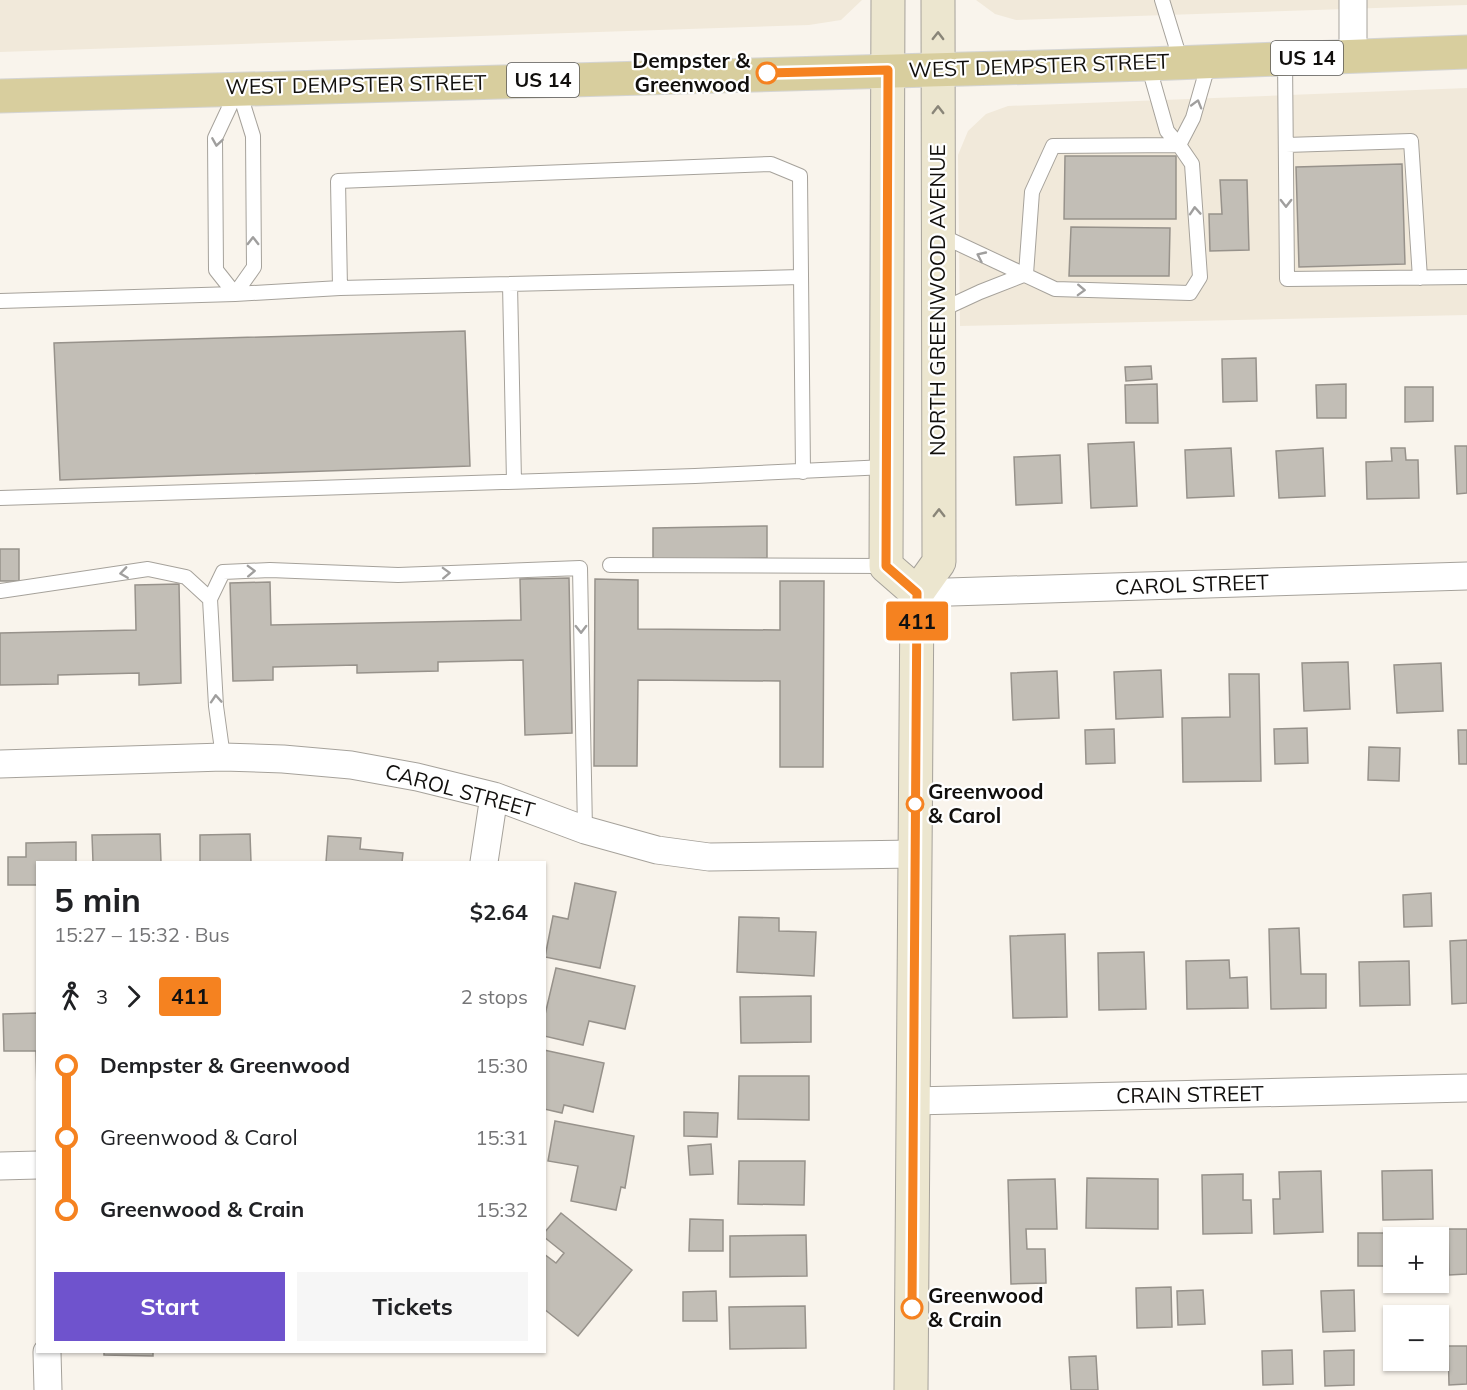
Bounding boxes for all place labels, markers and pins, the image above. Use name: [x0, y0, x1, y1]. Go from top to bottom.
place label: Dempster & Greenwood: [632, 47, 751, 97]
marker: Dempster & Greenwood: [756, 62, 778, 84]
place label: Greenwood & Carol: [928, 778, 1043, 828]
marker: Greenwood & Carol: [906, 795, 924, 813]
place label: Greenwood & Crain: [928, 1282, 1043, 1332]
marker: Greenwood & Crain: [901, 1297, 923, 1319]

